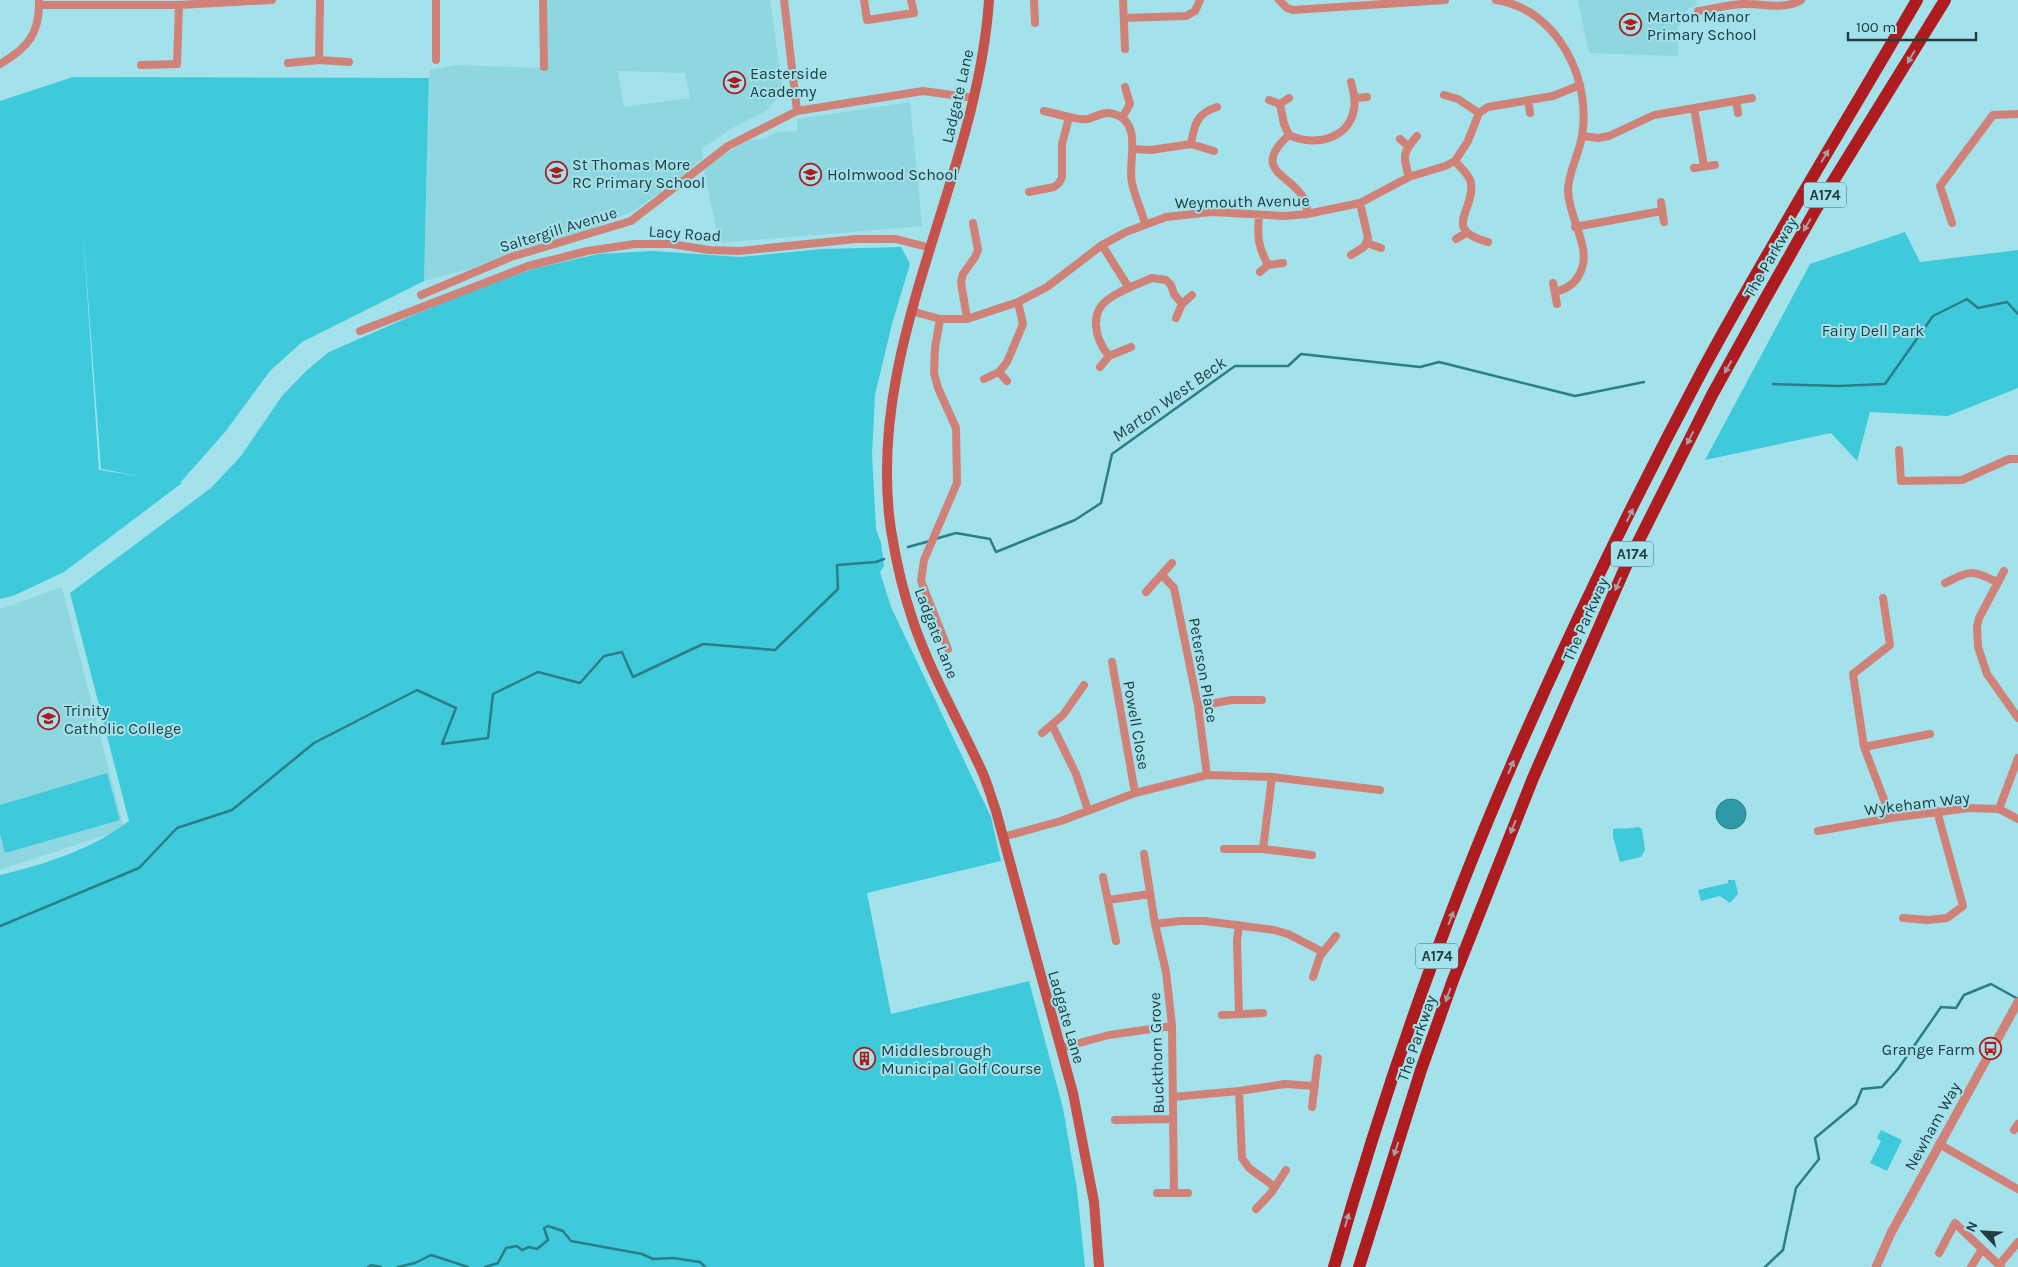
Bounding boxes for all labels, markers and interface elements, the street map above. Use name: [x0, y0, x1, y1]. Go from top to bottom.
place label: Marton Manor Primary School: [1647, 7, 1757, 44]
scale bar: [1848, 10, 1976, 42]
school or university icon: Marton Manor Primary School: [1619, 13, 1643, 37]
text: 100 m: [1856, 18, 1896, 36]
street label: Ladgate Lane: [937, 47, 978, 145]
one-way arrow: [1906, 50, 1915, 63]
place label: Easterside Academy: [750, 64, 827, 101]
school or university icon: Easterside Academy: [722, 70, 746, 94]
one-way arrow: [1820, 150, 1829, 163]
place label: St Thomas More RC Primary School: [572, 155, 705, 192]
school or university icon: St Thomas More RC Primary School: [544, 161, 568, 185]
school or university icon: Holmwood School: [799, 162, 823, 186]
place label: Holmwood School: [827, 165, 958, 184]
road number: A174: [1804, 182, 1846, 208]
street label: Weymouth Avenue: [1174, 191, 1310, 212]
street label: Saltergill Avenue: [497, 203, 619, 256]
street label: The Parkway: [1740, 213, 1801, 301]
one-way arrow: [1803, 218, 1812, 232]
street label: Lacy Road: [648, 221, 722, 246]
park label: Fairy Dell Park: [1822, 321, 1924, 340]
water label: Marton West Beck: [1108, 351, 1231, 446]
one-way arrow: [1723, 360, 1732, 373]
one-way arrow: [1686, 431, 1694, 445]
one-way arrow: [1626, 508, 1634, 522]
road number: A174: [1611, 542, 1653, 566]
street label: The Parkway: [1558, 574, 1613, 664]
one-way arrow: [1614, 577, 1622, 591]
street label: Ladgate Lane: [910, 585, 963, 681]
street label: Peterson Place: [1185, 616, 1222, 724]
street label: Powell Close: [1119, 679, 1154, 771]
place label: Trinity Catholic College: [64, 701, 181, 738]
school or university icon: Trinity Catholic College: [36, 707, 60, 731]
one-way arrow: [1508, 760, 1516, 774]
street label: Wykeham Way: [1863, 788, 1972, 819]
one-way arrow: [1509, 820, 1517, 835]
one-way arrow: [1448, 910, 1455, 925]
road number: A174: [1416, 944, 1458, 968]
street label: Ladgate Lane: [1044, 968, 1089, 1066]
one-way arrow: [1444, 987, 1451, 1002]
street label: Buckthorn Grove: [1145, 992, 1168, 1114]
street label: The Parkway: [1393, 992, 1440, 1084]
bus stop icon: Grange Farm: [1979, 1037, 2003, 1061]
place label: Grange Farm: [1882, 1040, 1975, 1059]
place label: Middlesbrough Municipal Golf Course: [881, 1041, 1042, 1078]
building icon: Middlesbrough Municipal Golf Course: [853, 1047, 877, 1071]
street label: Newham Way: [1900, 1078, 1965, 1174]
one-way arrow: [1392, 1141, 1399, 1156]
north arrow: [1958, 1207, 2008, 1257]
one-way arrow: [1344, 1213, 1352, 1228]
text: N: [1962, 1219, 1981, 1235]

